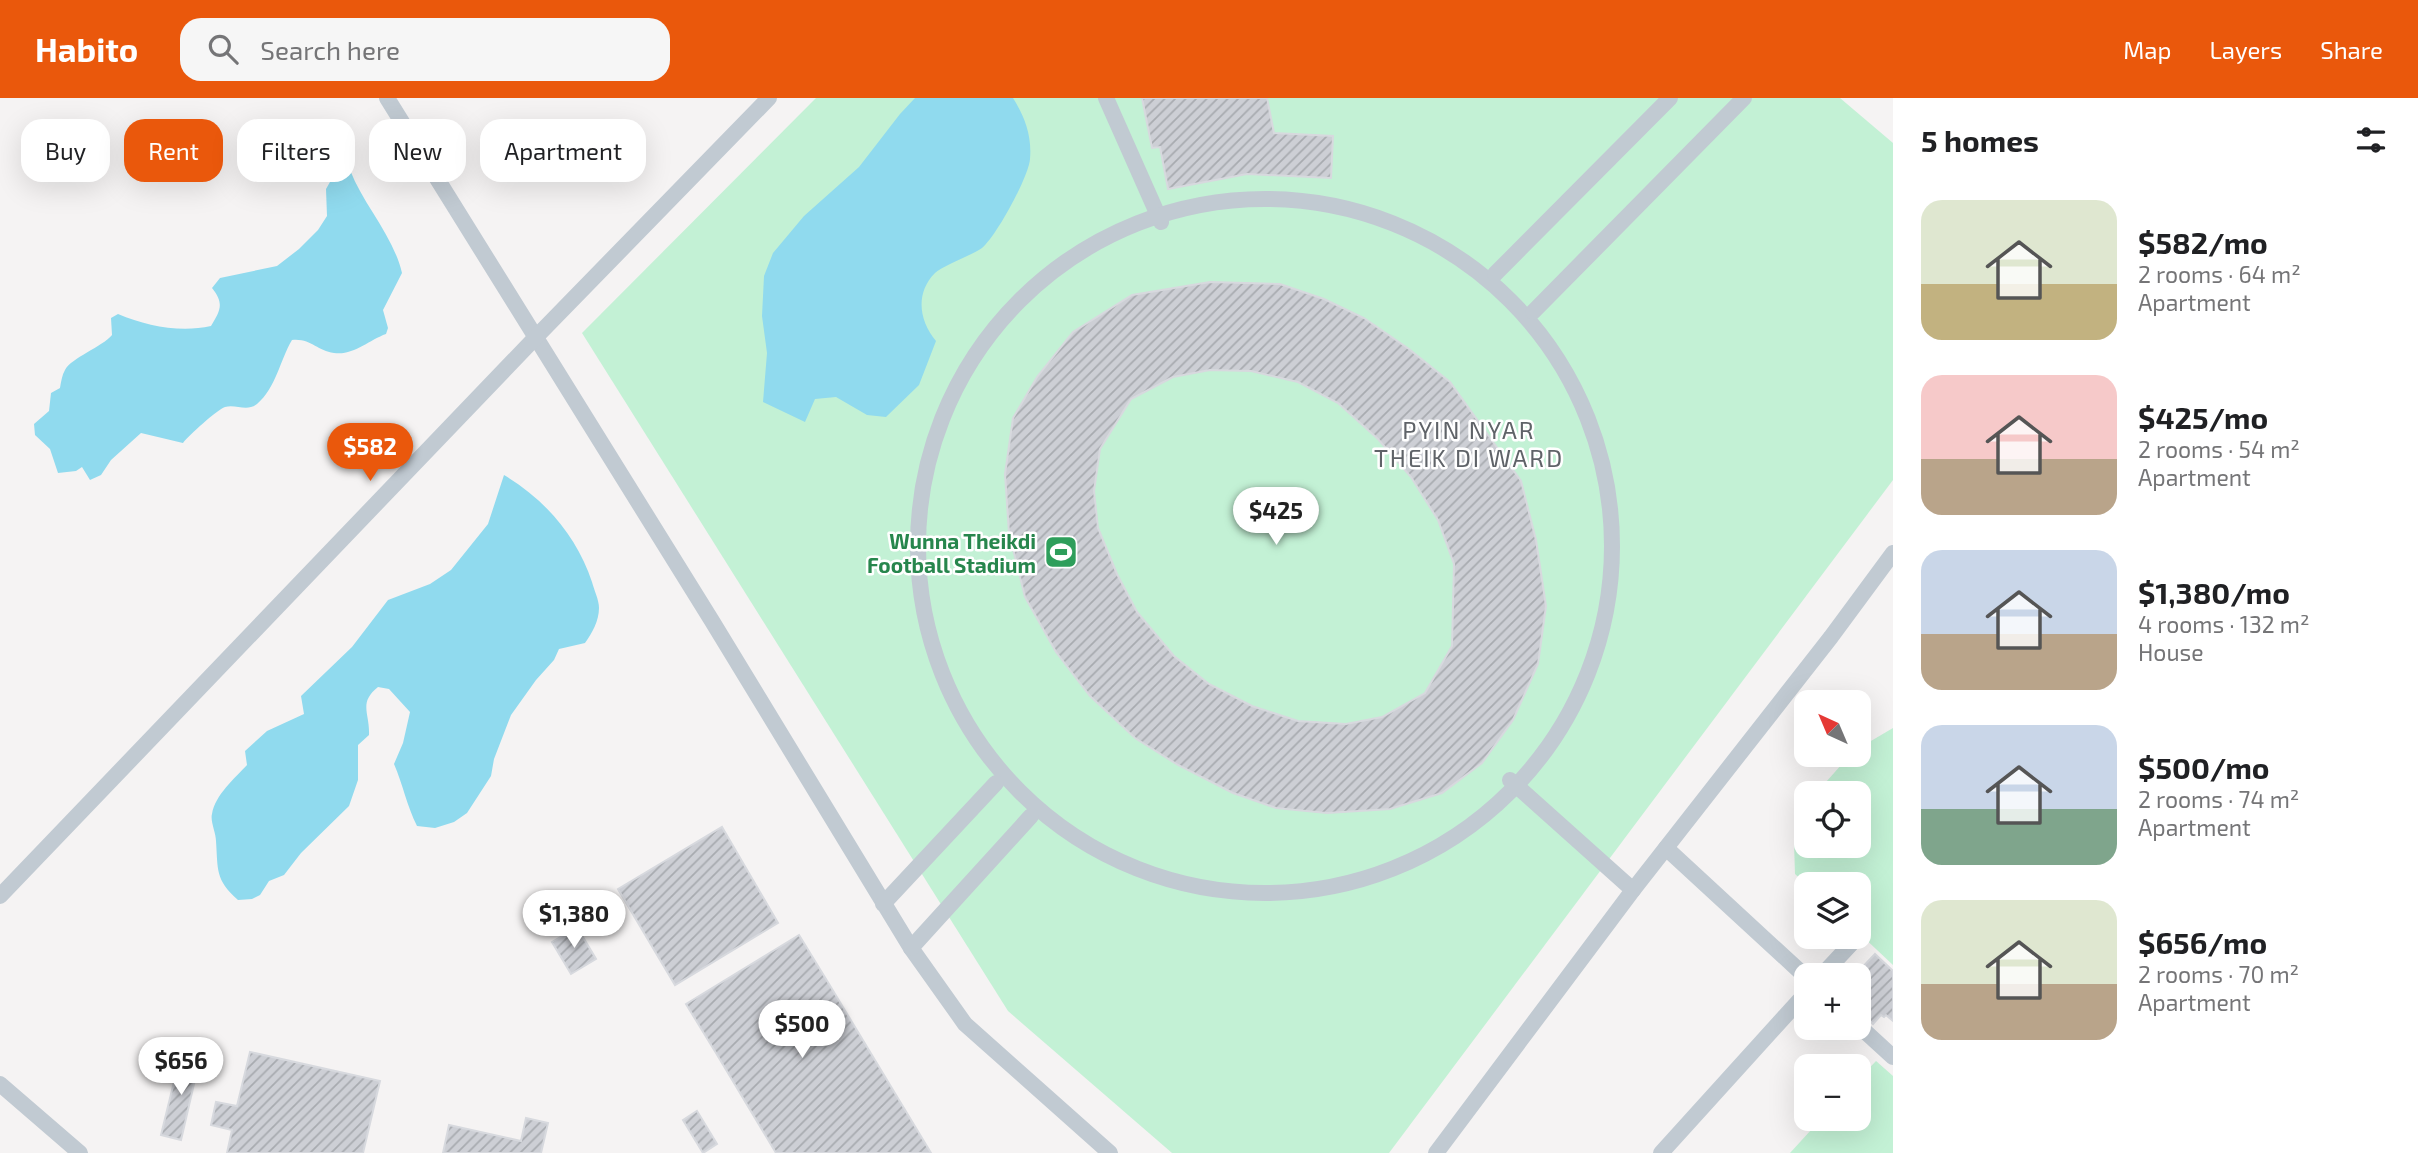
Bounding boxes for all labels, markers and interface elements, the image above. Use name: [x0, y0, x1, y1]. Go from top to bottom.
search box: [180, 18, 670, 81]
text: Habito: [35, 29, 138, 69]
icon: search: [204, 30, 242, 68]
text: Search here: [260, 34, 400, 65]
text: Map: [2123, 35, 2171, 64]
text: Layers: [2209, 35, 2282, 64]
text: Share: [2320, 35, 2383, 64]
chip: Buy: [21, 119, 110, 182]
chip: Rent: [124, 119, 223, 182]
chip: Filters: [237, 119, 355, 182]
chip: New: [369, 119, 466, 182]
chip: Apartment: [480, 119, 646, 182]
icon: filters: [2352, 121, 2390, 159]
text: 5 homes: [1921, 122, 2039, 158]
text: $582/mo: [2138, 224, 2268, 260]
icon: home: [1977, 228, 2061, 312]
text: 2 rooms · 64 m²: [2138, 260, 2301, 288]
text: Apartment: [2138, 288, 2251, 316]
text: $425/mo: [2138, 399, 2268, 435]
icon: home: [1977, 403, 2061, 487]
district label: PYIN NYAR THEIK DI WARD: [1374, 415, 1564, 472]
pin: $582: [329, 424, 411, 483]
text: $582: [343, 432, 397, 460]
text: 2 rooms · 54 m²: [2138, 435, 2300, 463]
text: Apartment: [2138, 463, 2251, 491]
pin: $425: [1235, 488, 1317, 547]
text: $425: [1249, 496, 1303, 524]
place label: Wunna Theikdi Football Stadium: [867, 528, 1036, 577]
sports icon: Wunna Theikdi Football Stadium: [1042, 533, 1080, 571]
text: $1,380/mo: [2138, 574, 2290, 610]
icon: home: [1977, 578, 2061, 662]
text: 4 rooms · 132 m²: [2138, 610, 2310, 638]
text: House: [2138, 638, 2204, 666]
north arrow: [1794, 690, 1871, 766]
map controls: [1794, 690, 1871, 1131]
text: $500/mo: [2138, 749, 2270, 785]
icon: home: [1977, 753, 2061, 837]
button: locate: [1794, 781, 1871, 858]
text: 2 rooms · 74 m²: [2138, 785, 2299, 813]
text: Apartment: [2138, 813, 2251, 841]
button: layers: [1794, 872, 1871, 949]
pin: $1,380: [517, 890, 631, 950]
text: $1,380: [539, 899, 609, 927]
text: $656/mo: [2138, 924, 2267, 960]
icon: home: [1977, 928, 2061, 1012]
text: 2 rooms · 70 m²: [2138, 960, 2299, 988]
button: +: [1794, 963, 1871, 1040]
text: Apartment: [2138, 988, 2251, 1016]
pin: $500: [761, 1000, 843, 1060]
text: $500: [774, 1009, 830, 1037]
pin: $656: [140, 1038, 222, 1097]
text: $656: [154, 1046, 208, 1074]
button: −: [1794, 1054, 1871, 1131]

